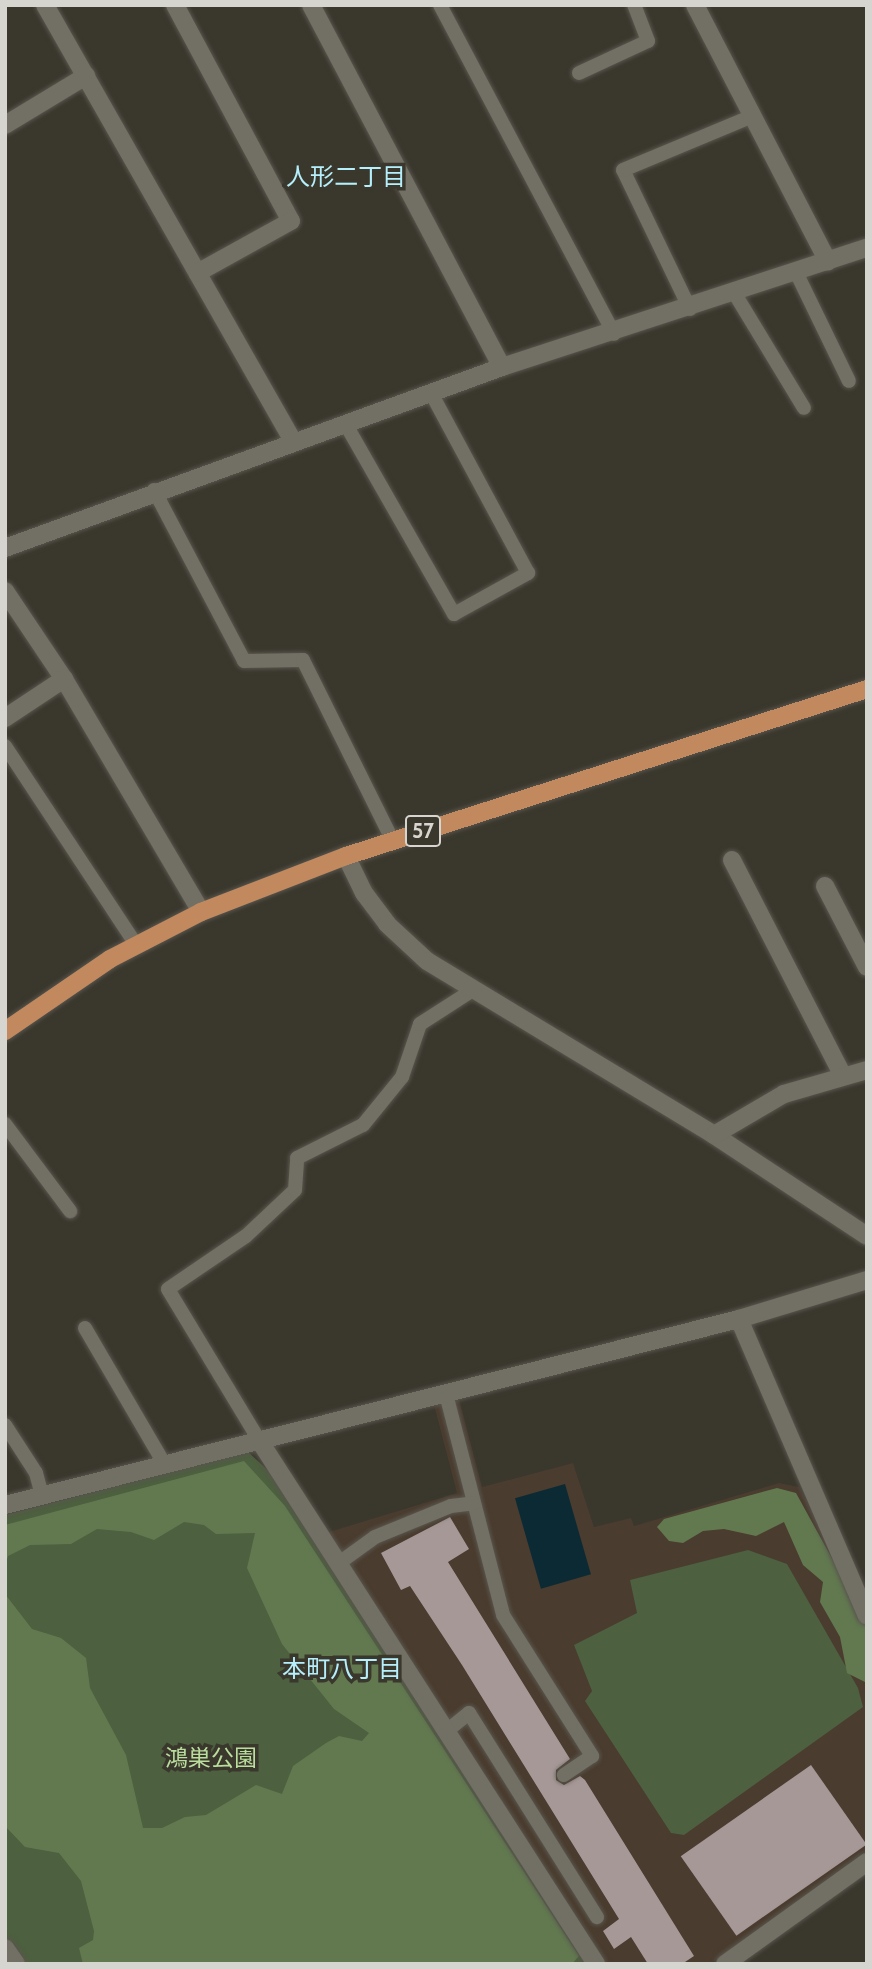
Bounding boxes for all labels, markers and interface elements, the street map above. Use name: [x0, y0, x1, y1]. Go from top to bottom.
district label: 人形二丁目: [286, 163, 406, 191]
road number: 57: [404, 814, 442, 848]
district label: 本町八丁目: [282, 1655, 402, 1683]
park label: 鴻巣公園: [165, 1744, 257, 1772]

